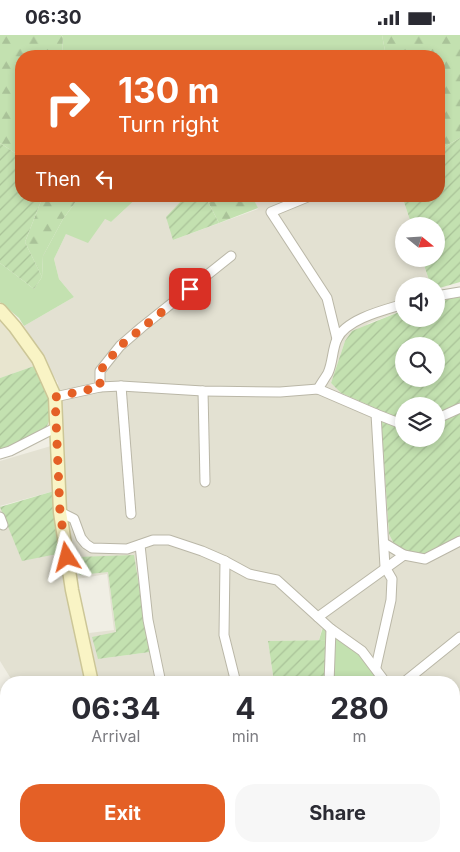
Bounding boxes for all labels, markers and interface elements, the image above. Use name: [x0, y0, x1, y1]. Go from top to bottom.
text: 06:30: [25, 6, 82, 29]
text: 130 m: [118, 69, 220, 111]
icon: right: [35, 70, 100, 135]
text: Turn right: [118, 111, 219, 137]
icon: left: [91, 165, 119, 193]
text: Then: [35, 168, 81, 191]
north arrow: [395, 217, 445, 267]
map controls: [395, 217, 445, 447]
pin: [169, 268, 211, 310]
icon: arrive: [176, 275, 204, 303]
button: sound: [395, 277, 445, 327]
button: search: [395, 337, 445, 387]
button: layers: [395, 397, 445, 447]
position arrow: [40, 530, 92, 582]
text: 06:34: [71, 690, 161, 726]
text: 4: [235, 690, 255, 726]
text: 280: [330, 690, 389, 726]
text: Arrival: [91, 726, 140, 746]
text: min: [232, 726, 259, 746]
text: m: [352, 726, 366, 746]
button: Exit: [20, 784, 225, 842]
button: Share: [235, 784, 440, 842]

